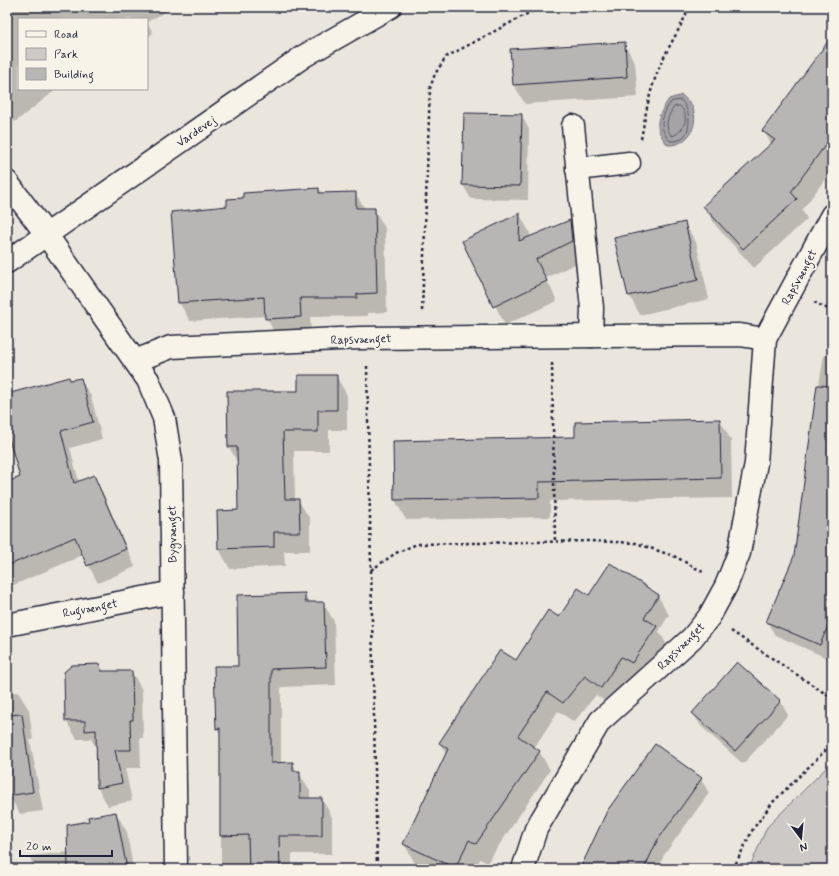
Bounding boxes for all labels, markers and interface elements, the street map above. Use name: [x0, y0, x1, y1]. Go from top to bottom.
legend: [18, 18, 148, 90]
text: Road: [54, 27, 78, 43]
text: Park: [54, 47, 78, 63]
text: Building: [54, 67, 94, 84]
street label: Vardevej: [173, 112, 220, 151]
street label: Rapsvænget: [778, 246, 822, 309]
street label: Rapsvænget: [330, 331, 392, 350]
street label: Bygvænget: [164, 505, 183, 563]
street label: Rugvænget: [61, 596, 119, 623]
street label: Rapsvænget: [654, 619, 710, 675]
north arrow: [781, 818, 821, 858]
scale bar: [20, 832, 112, 858]
text: 20 m: [26, 839, 52, 855]
text: N: [798, 839, 809, 854]

